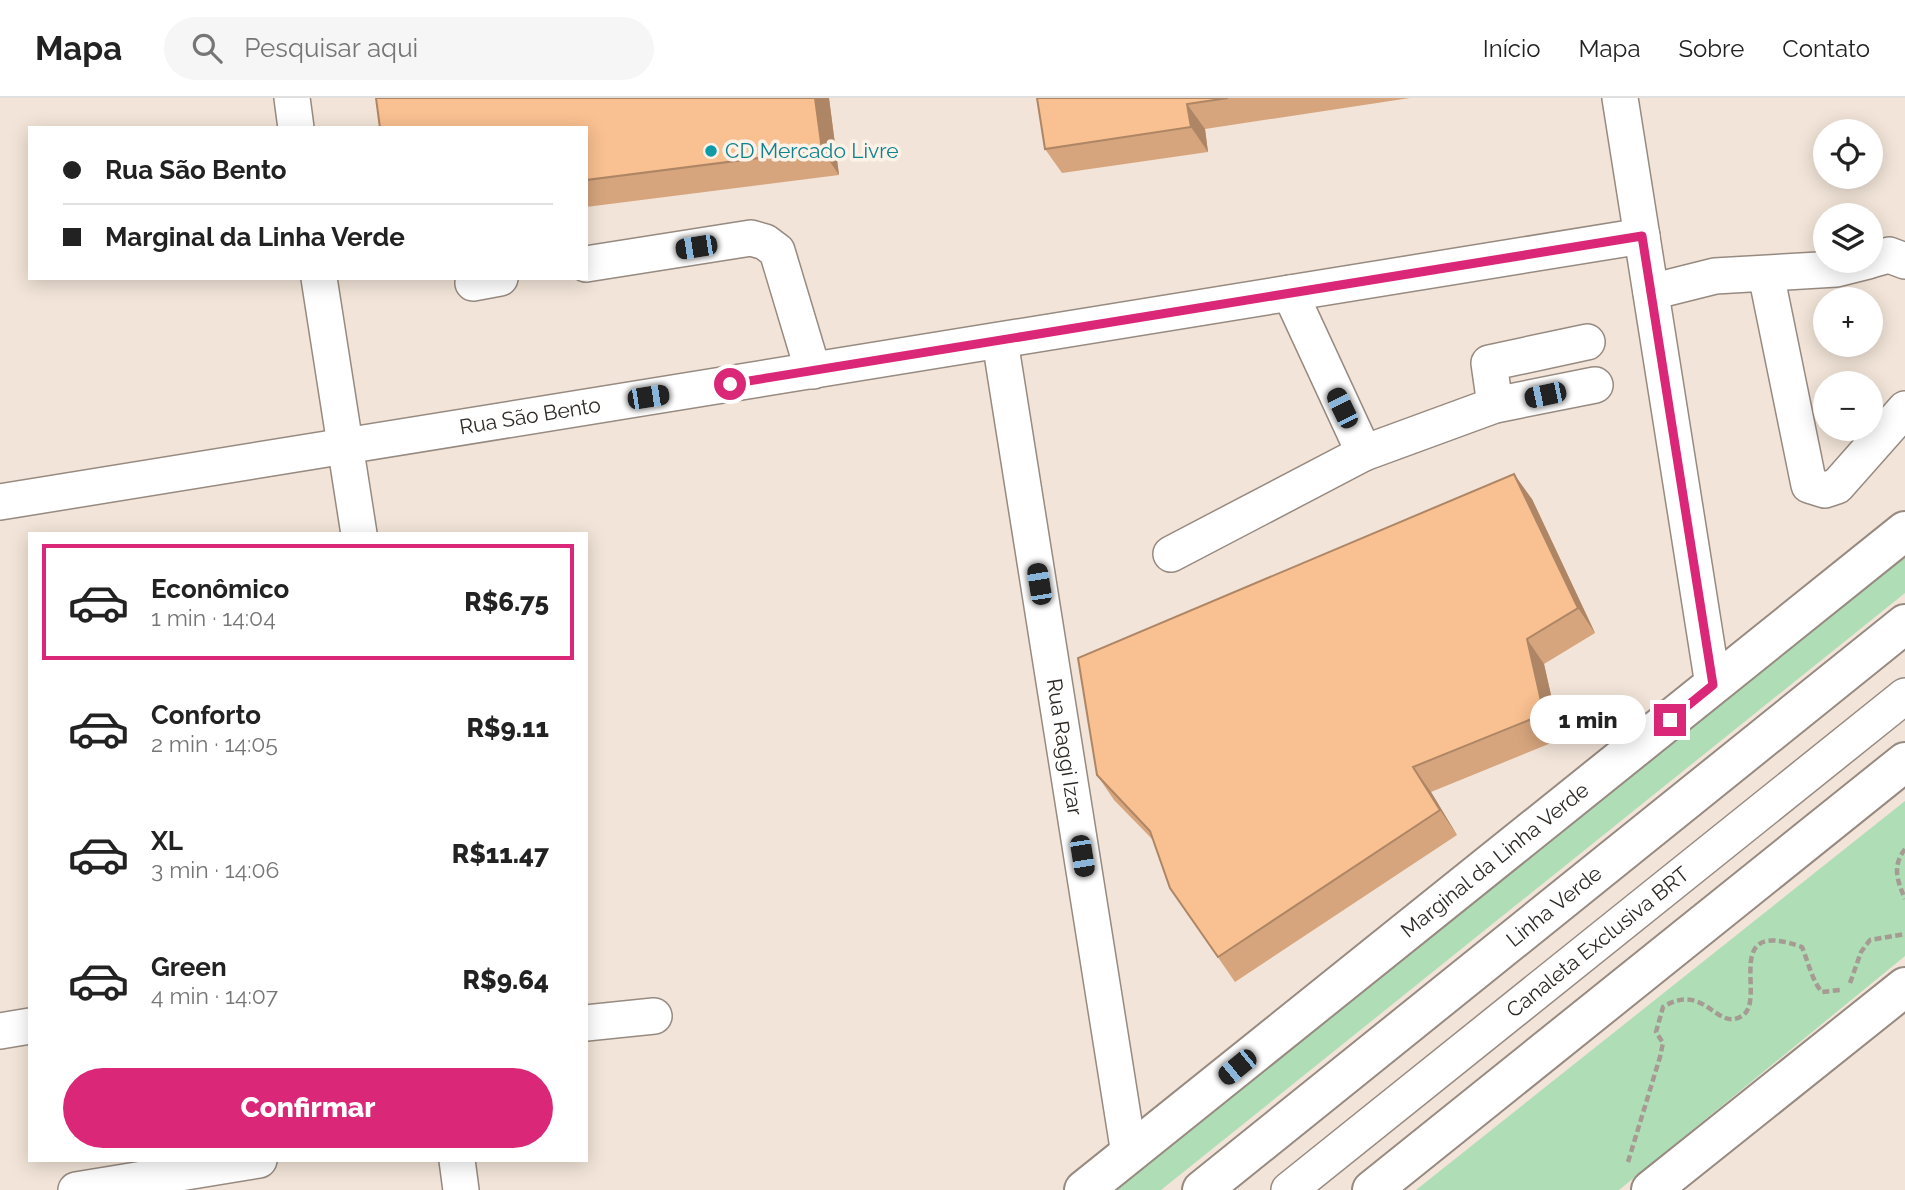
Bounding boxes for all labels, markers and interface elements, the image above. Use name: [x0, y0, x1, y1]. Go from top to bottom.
search box: [164, 17, 654, 80]
text: Mapa: [35, 29, 122, 68]
icon: search: [188, 29, 226, 67]
text: Pesquisar aqui: [244, 33, 418, 63]
text: Início: [1483, 34, 1541, 63]
text: Mapa: [1579, 34, 1640, 63]
text: Sobre: [1678, 34, 1744, 63]
text: Contato: [1782, 34, 1870, 63]
map controls: [1813, 119, 1883, 441]
button: locate: [1813, 119, 1883, 189]
place label: CD Mercado Livre: [725, 138, 899, 163]
marker: CD Mercado Livre: [703, 143, 719, 159]
text: Rua São Bento: [105, 155, 287, 185]
button: layers: [1813, 203, 1883, 273]
text: Marginal da Linha Verde: [105, 222, 405, 252]
car: [674, 233, 719, 261]
button: +: [1813, 287, 1883, 357]
route start: [714, 368, 746, 400]
button: −: [1813, 371, 1883, 441]
car: [1523, 380, 1568, 410]
car: [626, 383, 671, 411]
car: [1324, 385, 1361, 431]
street label: Rua São Bento: [458, 392, 602, 439]
car: [1026, 562, 1053, 606]
icon: car: [67, 571, 130, 634]
text: Econômico: [151, 574, 289, 604]
text: R$6.75: [464, 587, 549, 617]
text: 1 min · 14:04: [151, 604, 276, 631]
street label: Rua Raggi Izar: [1042, 677, 1088, 818]
callout: 1 min: [1530, 696, 1646, 744]
icon: car: [67, 697, 130, 760]
text: Conforto: [151, 700, 261, 730]
route end: [1654, 704, 1686, 736]
text: 1 min: [1558, 706, 1618, 733]
text: R$9.11: [466, 713, 549, 743]
text: 2 min · 14:05: [151, 730, 278, 757]
street label: Marginal da Linha Verde: [1395, 777, 1593, 945]
icon: car: [67, 823, 130, 886]
text: XL: [151, 826, 183, 856]
car: [1069, 834, 1096, 878]
text: R$11.47: [452, 839, 549, 869]
text: 3 min · 14:06: [151, 856, 279, 883]
street label: Linha Verde: [1500, 861, 1606, 953]
street label: Canaleta Exclusiva BRT: [1501, 861, 1694, 1023]
icon: car: [67, 949, 130, 1012]
text: Green: [151, 952, 227, 982]
text: R$9.64: [463, 965, 549, 995]
text: 4 min · 14:07: [151, 982, 278, 1009]
car: [1215, 1046, 1260, 1088]
button: Confirmar: [63, 1068, 553, 1148]

